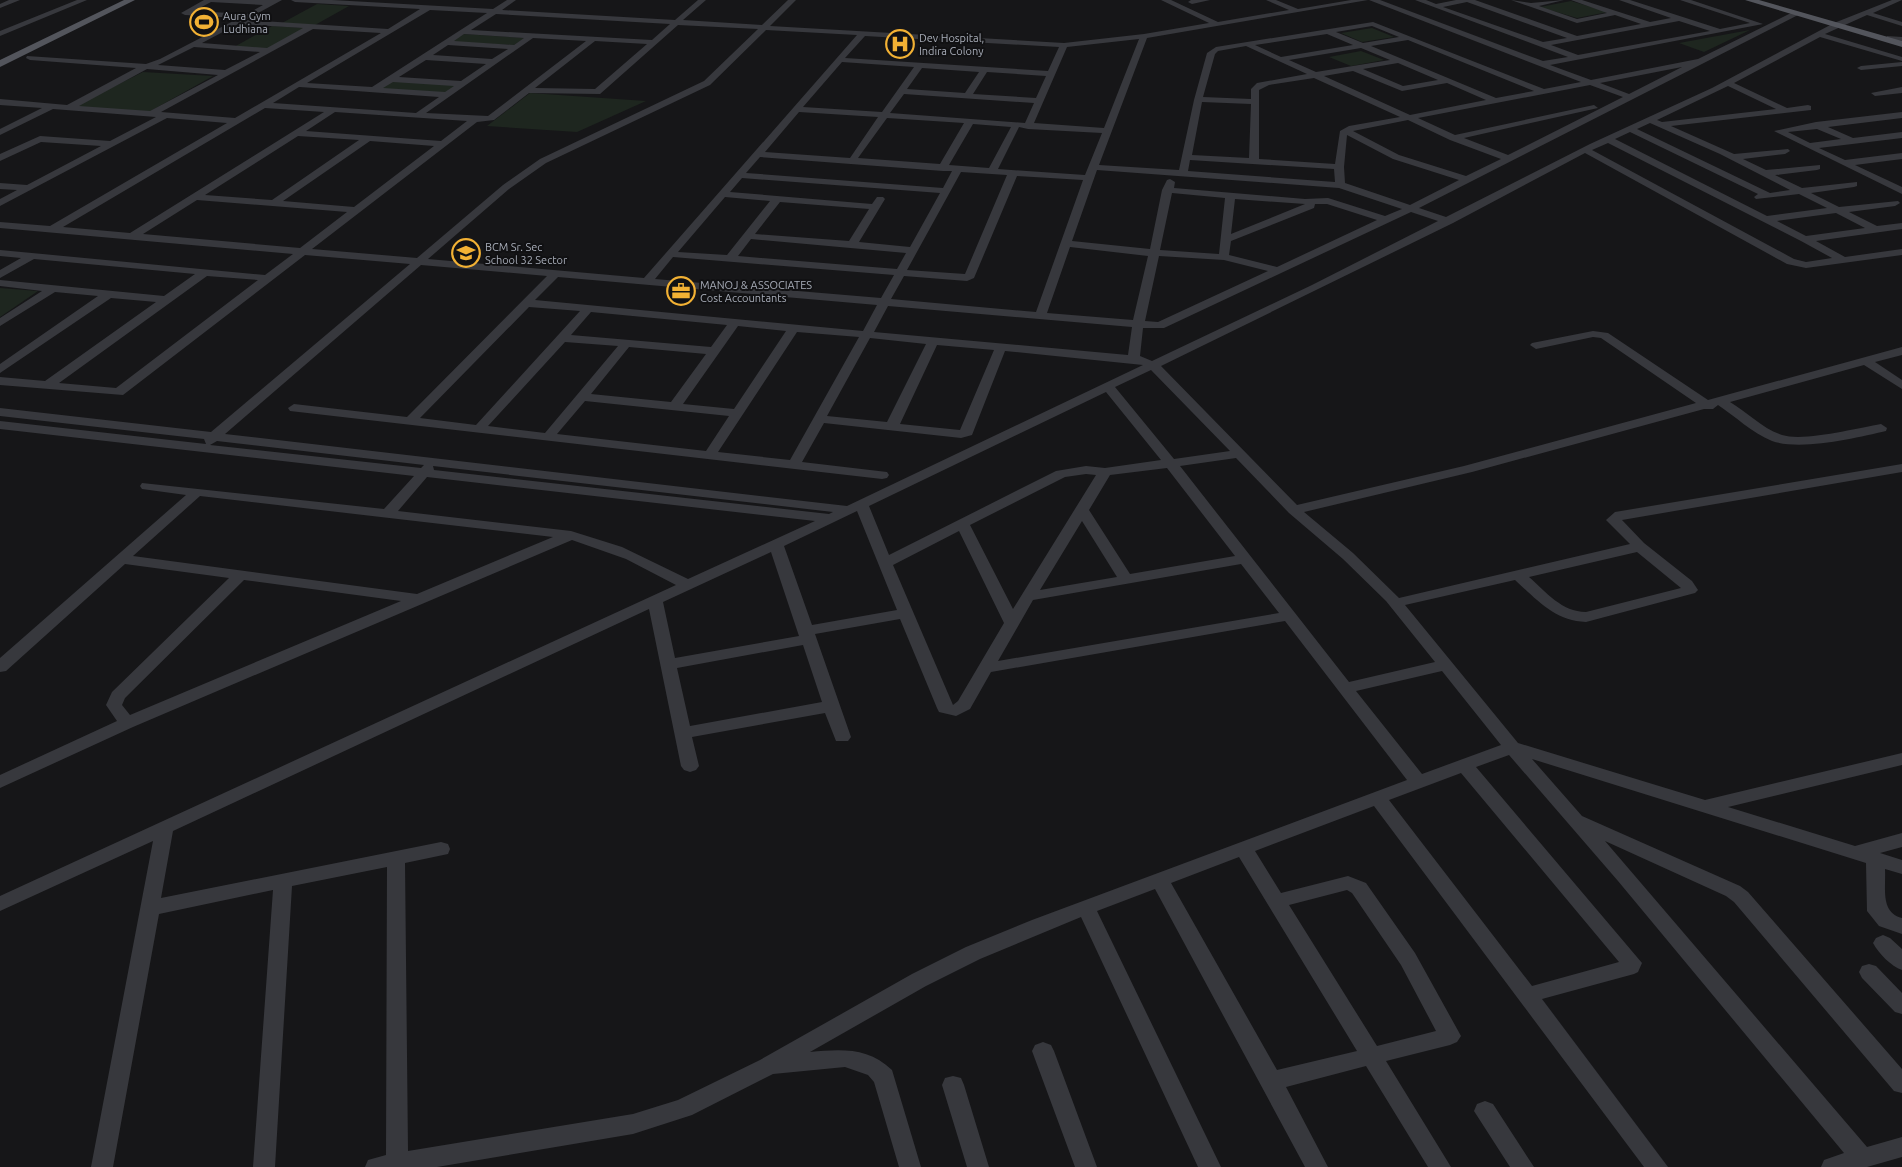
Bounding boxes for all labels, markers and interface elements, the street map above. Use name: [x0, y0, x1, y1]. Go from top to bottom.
sports icon: Aura Gym Ludhiana: [189, 7, 219, 37]
place label: Aura Gym Ludhiana: [223, 10, 271, 35]
hospital icon: Dev Hospital, Indira Colony: [885, 29, 915, 59]
place label: Dev Hospital, Indira Colony: [919, 32, 984, 57]
school or university icon: BCM Sr. Sec School 32 Sector: [451, 238, 481, 268]
place label: BCM Sr. Sec School 32 Sector: [485, 241, 568, 266]
office icon: MANOJ & ASSOCIATES Cost Accountants: [666, 276, 696, 306]
place label: MANOJ & ASSOCIATES Cost Accountants: [700, 279, 812, 304]

